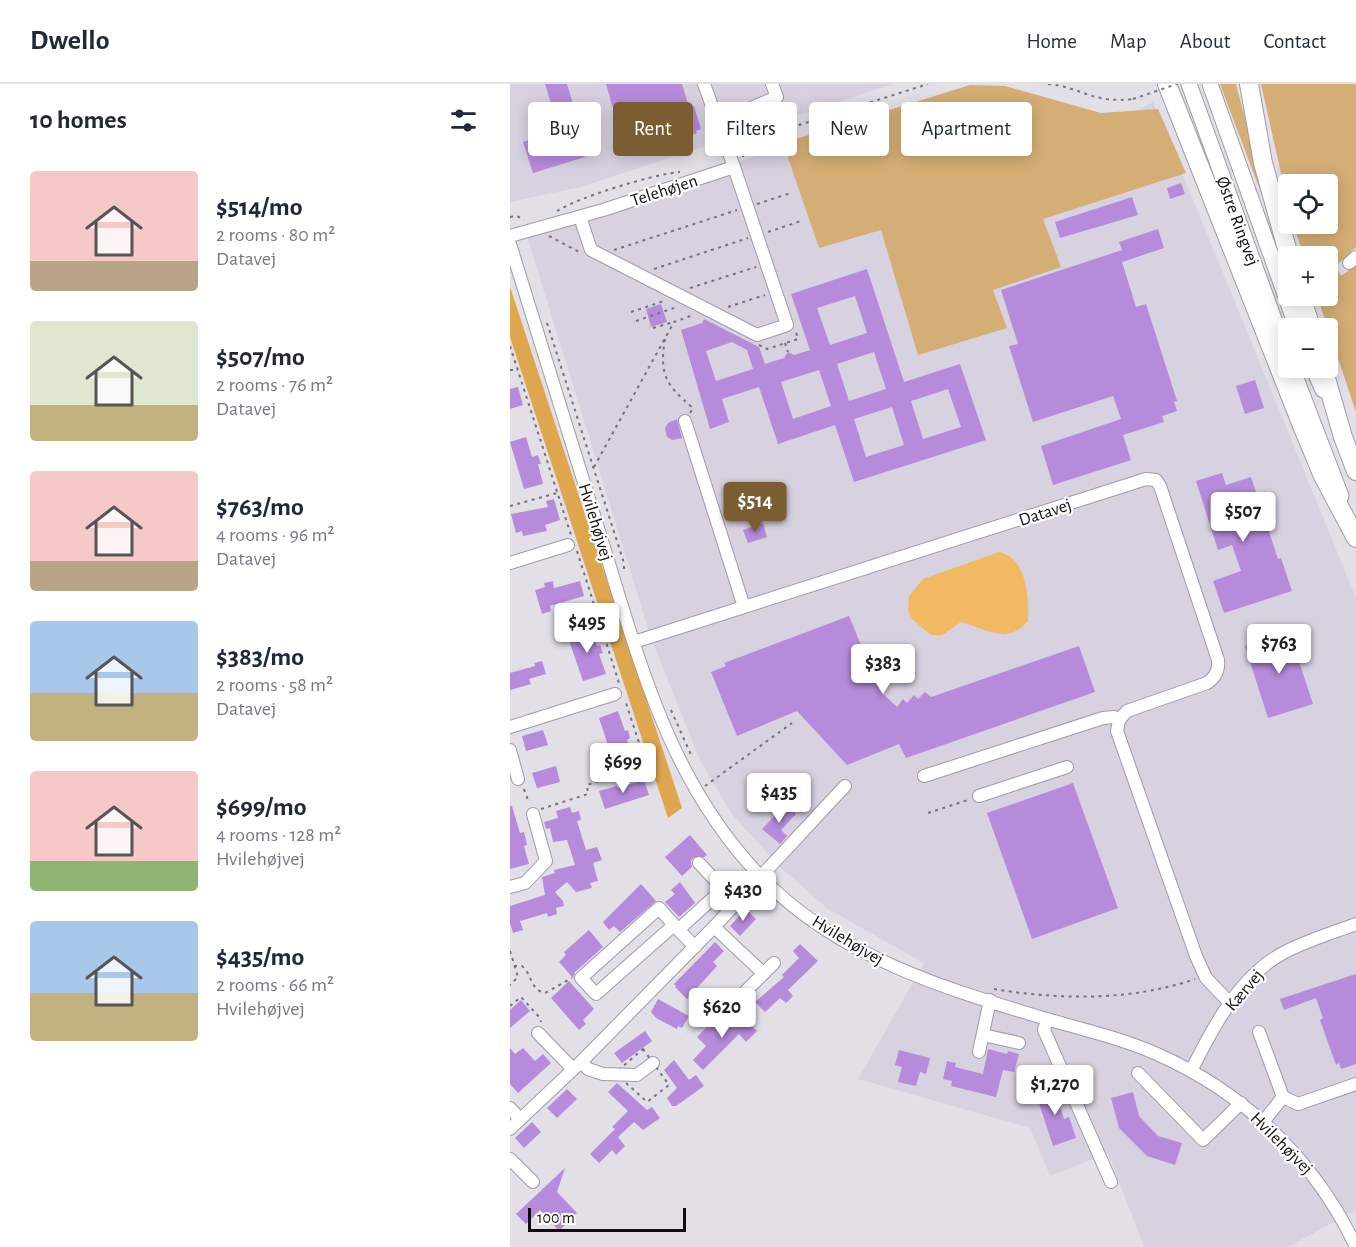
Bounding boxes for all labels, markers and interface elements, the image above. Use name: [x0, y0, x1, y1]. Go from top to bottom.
text: Dwello: [30, 27, 109, 55]
text: Home: [1026, 31, 1077, 52]
text: Map: [1110, 31, 1147, 52]
text: About: [1180, 31, 1230, 52]
text: Contact: [1263, 31, 1326, 52]
chip: Buy: [528, 102, 601, 156]
chip: Rent: [613, 102, 693, 156]
chip: Filters: [705, 102, 797, 156]
chip: New: [809, 102, 889, 156]
chip: Apartment: [901, 102, 1032, 156]
icon: filters: [447, 104, 480, 137]
text: 10 homes: [30, 107, 127, 133]
street label: Telehøjen: [629, 172, 700, 210]
street label: Østre Ringvej: [1213, 174, 1262, 268]
map controls: [1278, 174, 1338, 378]
button: locate: [1278, 174, 1338, 234]
text: $514/mo: [216, 194, 303, 220]
icon: home: [78, 195, 150, 267]
text: 2 rooms · 80 m²: [216, 225, 335, 245]
button: +: [1278, 246, 1338, 306]
text: Datavej: [216, 249, 276, 269]
button: −: [1278, 318, 1338, 378]
text: $507/mo: [216, 344, 305, 370]
icon: home: [78, 345, 150, 417]
text: 2 rooms · 76 m²: [216, 375, 333, 395]
text: Datavej: [216, 399, 276, 419]
street label: Hvilehøjvej: [575, 481, 615, 563]
pin: $514: [719, 482, 791, 533]
text: $514: [738, 491, 772, 511]
pin: $507: [1207, 492, 1279, 543]
text: $763/mo: [216, 494, 304, 520]
icon: home: [78, 495, 150, 567]
street label: Datavej: [1017, 496, 1074, 530]
text: $507: [1225, 501, 1261, 521]
text: 4 rooms · 96 m²: [216, 525, 334, 545]
text: Datavej: [216, 549, 276, 569]
pin: $495: [551, 603, 623, 654]
text: $495: [568, 612, 606, 632]
pin: $763: [1243, 624, 1315, 675]
text: $763: [1261, 633, 1297, 653]
text: $383/mo: [216, 644, 304, 670]
pin: $383: [847, 644, 919, 695]
icon: home: [78, 645, 150, 717]
text: $383: [865, 653, 901, 673]
text: 2 rooms · 58 m²: [216, 675, 333, 695]
text: Datavej: [216, 699, 276, 719]
pin: $699: [587, 743, 659, 794]
text: $699: [604, 752, 642, 772]
pin: $435: [743, 773, 815, 824]
text: $435: [761, 782, 797, 802]
text: $699/mo: [216, 794, 307, 820]
icon: home: [78, 795, 150, 867]
text: 4 rooms · 128 m²: [216, 825, 341, 845]
text: Hvilehøjvej: [216, 849, 305, 869]
pin: $430: [707, 871, 779, 922]
text: $430: [724, 880, 762, 900]
street label: Hvilehøjvej: [809, 913, 886, 969]
text: $435/mo: [216, 944, 304, 970]
icon: home: [78, 945, 150, 1017]
street label: Kærvej: [1222, 966, 1267, 1015]
text: 2 rooms · 66 m²: [216, 975, 334, 995]
pin: $620: [686, 988, 758, 1039]
text: $620: [703, 997, 741, 1017]
text: Hvilehøjvej: [216, 999, 305, 1019]
pin: $1,270: [1006, 1065, 1104, 1116]
text: $1,270: [1030, 1074, 1080, 1094]
street label: Hvilehøjvej: [1247, 1109, 1316, 1178]
scale bar: [528, 1205, 686, 1232]
text: 100 m: [537, 1210, 575, 1226]

